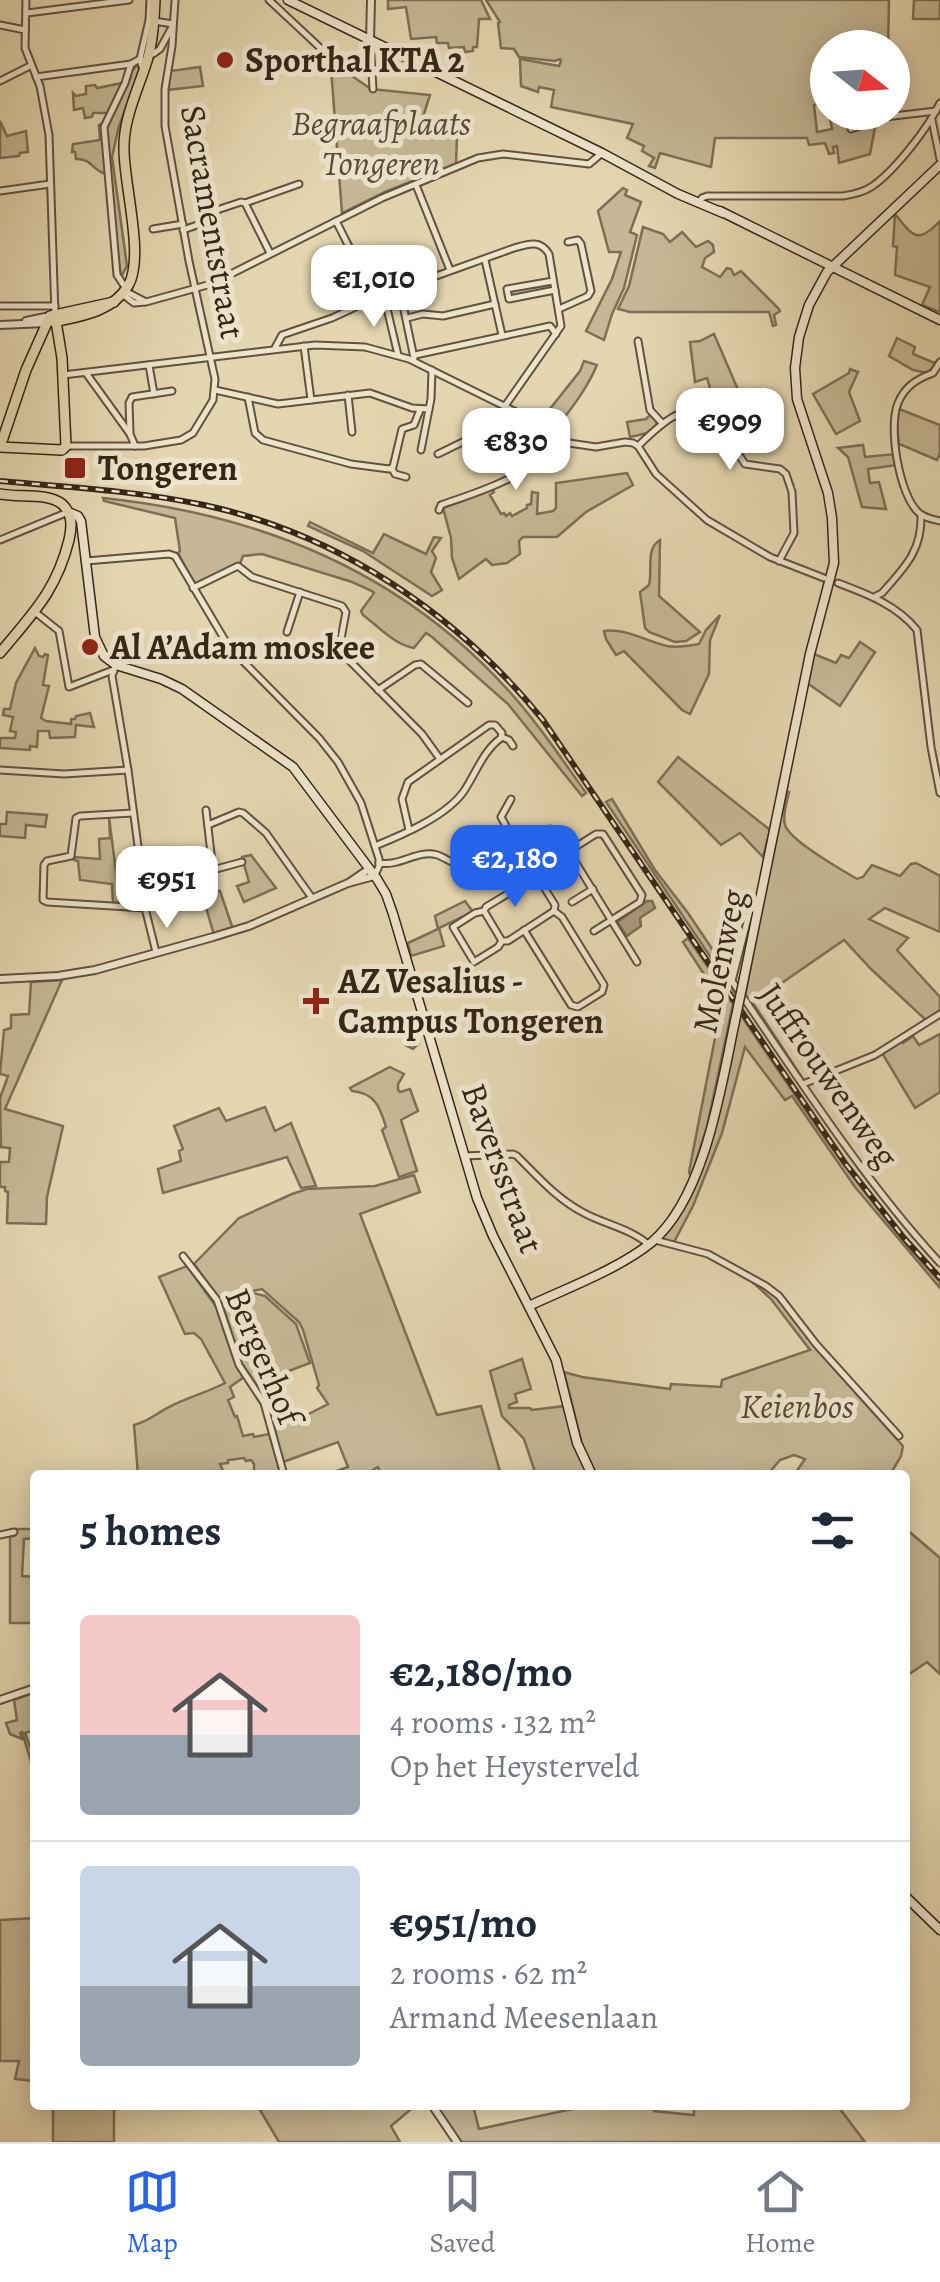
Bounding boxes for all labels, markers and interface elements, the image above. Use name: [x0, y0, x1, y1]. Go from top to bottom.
north arrow: [810, 30, 910, 130]
map controls: [810, 30, 910, 130]
place label: Sporthal KTA 2: [245, 36, 465, 84]
marker: Sporthal KTA 2: [214, 49, 236, 71]
park label: Begraafplaats Tongeren: [291, 99, 471, 187]
street label: Sacramentstraat: [169, 101, 257, 343]
pin: €1,010: [293, 245, 455, 330]
text: €1,010: [333, 255, 415, 299]
pin: €909: [671, 388, 789, 473]
text: €909: [698, 398, 762, 442]
pin: €830: [457, 408, 575, 493]
text: €830: [484, 418, 548, 462]
place label: Tongeren: [98, 444, 238, 492]
marker: Tongeren: [62, 455, 88, 481]
place label: Al A’Adam moskee: [109, 623, 375, 671]
marker: Al A’Adam moskee: [79, 636, 101, 658]
pin: €2,180: [434, 825, 596, 910]
text: €2,180: [472, 835, 558, 879]
pin: €951: [108, 846, 226, 931]
text: €951: [138, 856, 196, 900]
street label: Molenweg: [680, 884, 758, 1037]
place label: AZ Vesalius - Campus Tongeren: [337, 957, 604, 1045]
street label: Juffrouwenweg: [747, 973, 911, 1178]
marker: AZ Vesalius - Campus Tongeren: [303, 988, 329, 1014]
street label: Baversstraat: [450, 1076, 556, 1260]
street label: Bergerhof: [214, 1280, 316, 1436]
park label: Keienbos: [740, 1382, 854, 1430]
text: 5 homes: [80, 1502, 221, 1559]
icon: filters: [805, 1503, 860, 1558]
text: €2,180/mo: [390, 1643, 573, 1700]
icon: home: [160, 1655, 280, 1775]
text: 4 rooms · 132 m²: [390, 1700, 596, 1744]
text: Op het Heysterveld: [390, 1744, 639, 1788]
text: €951/mo: [390, 1894, 537, 1951]
icon: home: [160, 1906, 280, 2026]
text: 2 rooms · 62 m²: [390, 1951, 587, 1995]
text: Armand Meesenlaan: [390, 1995, 658, 2039]
tab: Map: [125, 2164, 180, 2262]
tab: Saved: [429, 2164, 496, 2262]
tab: Home: [745, 2164, 815, 2262]

